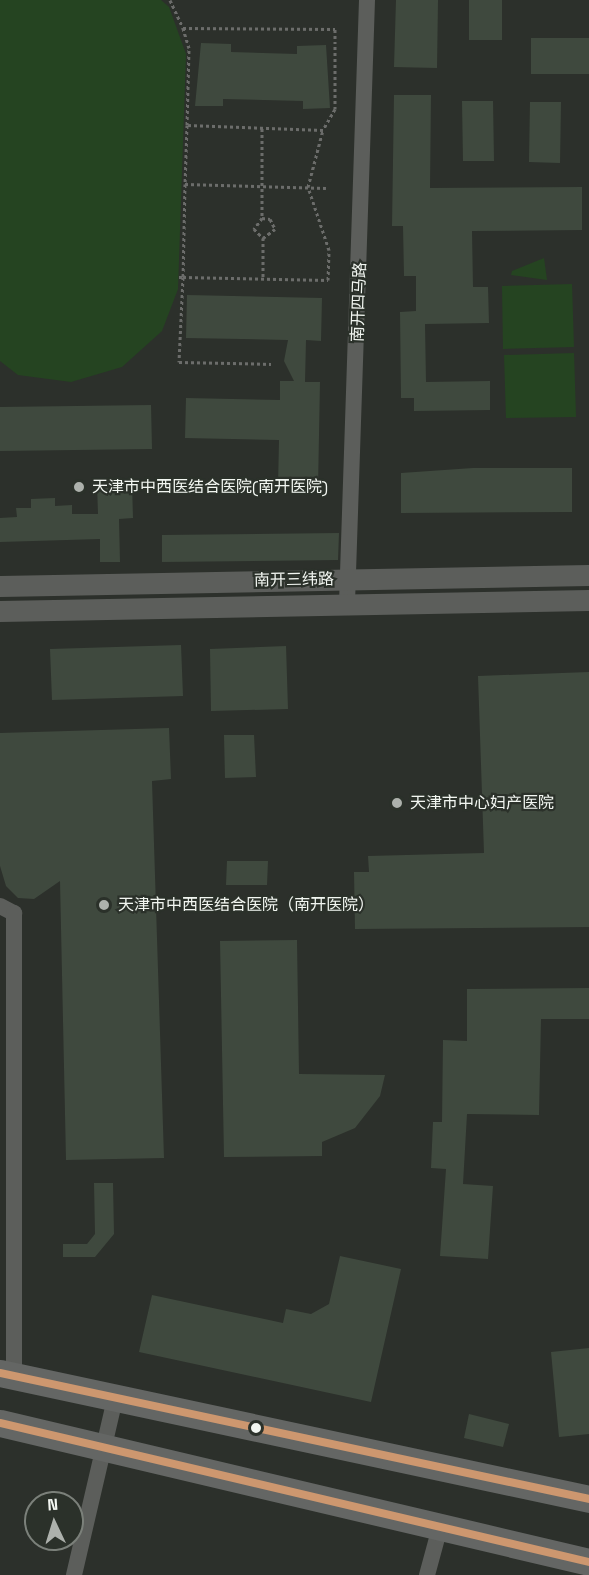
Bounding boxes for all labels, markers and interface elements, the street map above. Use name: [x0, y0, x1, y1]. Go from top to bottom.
street label: 南开四马路: [348, 262, 370, 342]
place label: 天津市中西医结合医院(南开医院): [92, 477, 328, 497]
marker: 天津市中西医结合医院(南开医院): [70, 478, 88, 496]
street label: 南开三纬路: [254, 570, 334, 590]
place label: 天津市中心妇产医院: [410, 793, 554, 813]
marker: 天津市中心妇产医院: [388, 794, 406, 812]
place label: 天津市中西医结合医院（南开医院）: [118, 895, 374, 915]
marker: 天津市中西医结合医院（南开医院）: [95, 896, 113, 914]
unlabelled marker: [250, 1422, 262, 1434]
north arrow: [24, 1491, 84, 1551]
text: N: [47, 1494, 59, 1515]

